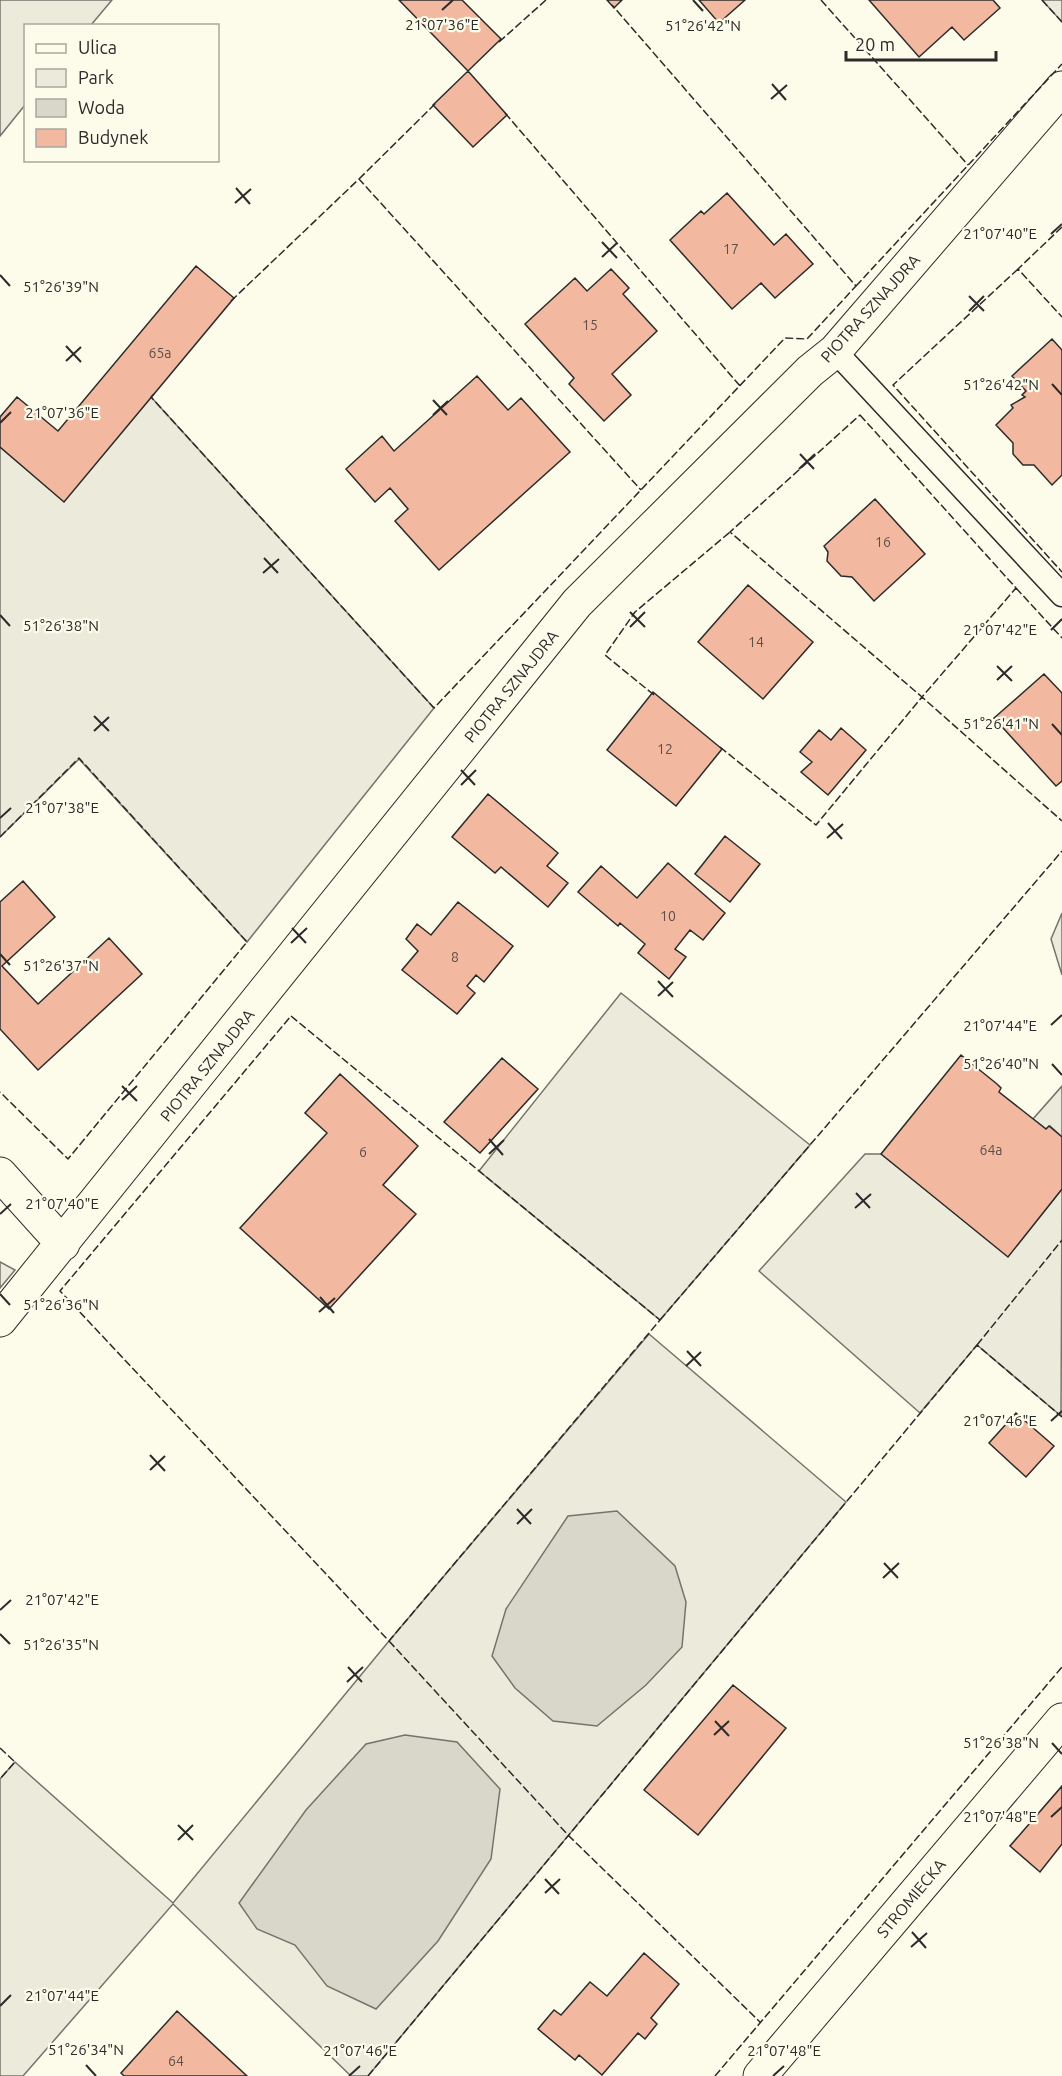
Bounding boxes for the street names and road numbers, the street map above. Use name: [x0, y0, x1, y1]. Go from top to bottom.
street label: PIOTRA SZNAJDRA: [817, 250, 924, 366]
street label: PIOTRA SZNAJDRA: [460, 626, 562, 746]
street label: PIOTRA SZNAJDRA: [156, 1005, 258, 1125]
street label: STROMIECKA: [873, 1855, 949, 1941]

